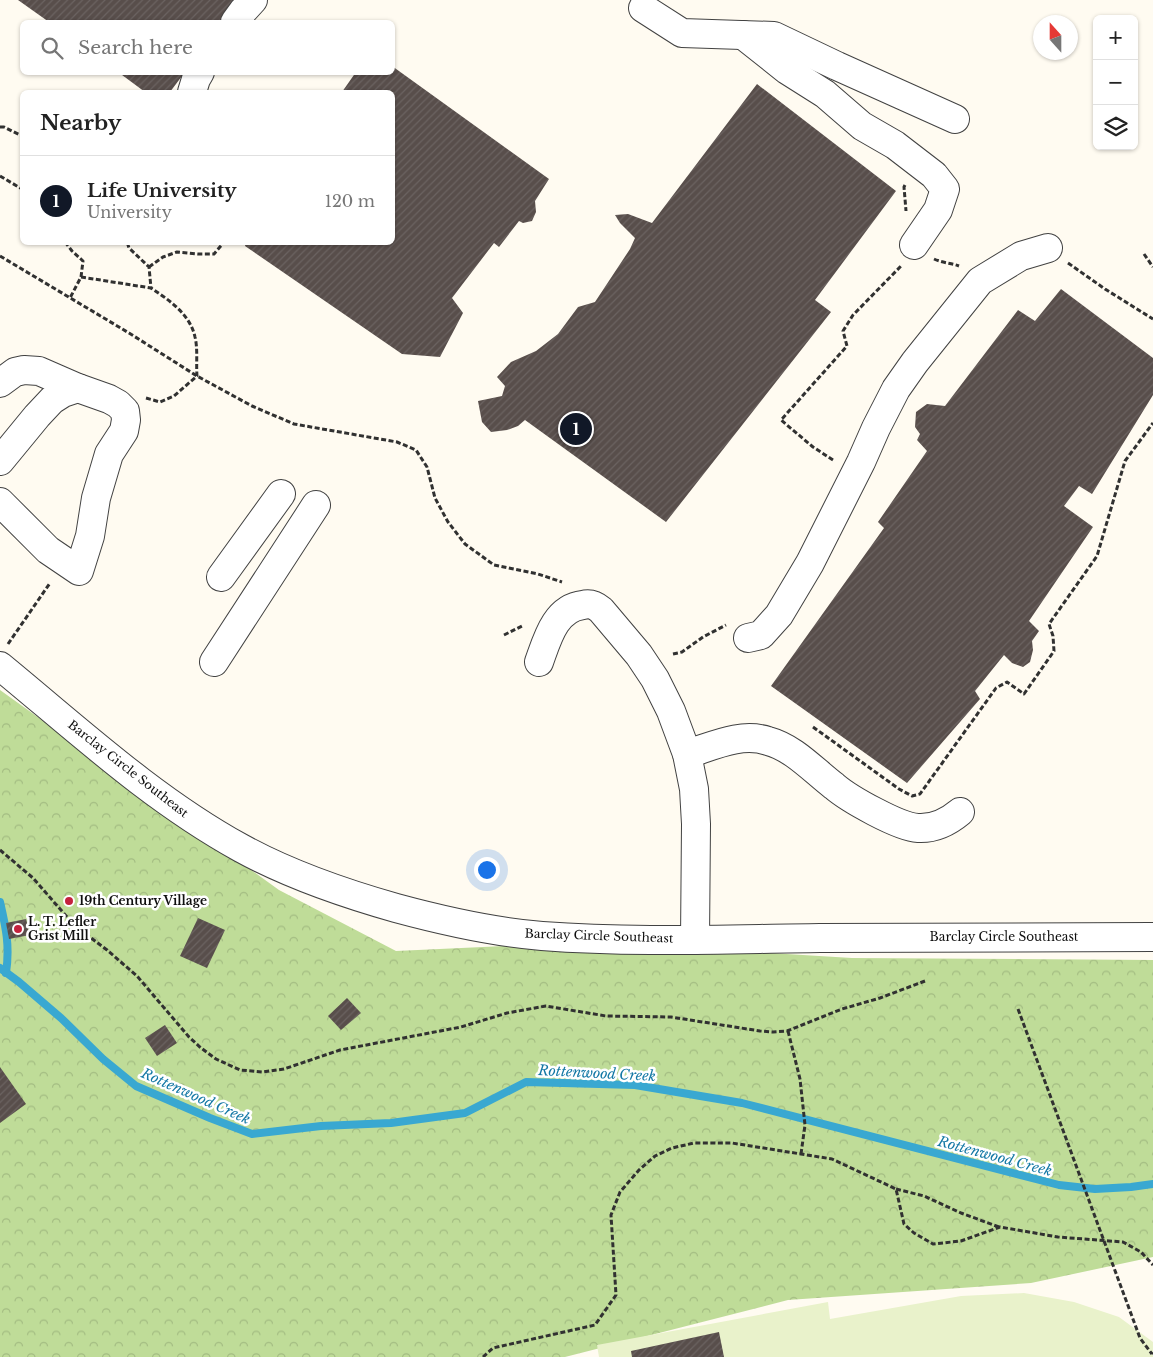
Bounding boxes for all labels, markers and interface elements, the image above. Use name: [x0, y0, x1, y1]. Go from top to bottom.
north arrow: [1033, 15, 1078, 60]
map controls: [1093, 15, 1138, 150]
button: +: [1093, 15, 1138, 60]
search box: [20, 20, 395, 75]
icon: search: [38, 34, 66, 62]
text: Search here: [78, 36, 193, 59]
button: −: [1093, 60, 1138, 105]
button: layers: [1093, 105, 1138, 150]
text: Nearby: [40, 110, 121, 136]
text: Life University: [87, 179, 237, 202]
text: 1: [53, 191, 59, 211]
text: 120 m: [325, 191, 375, 211]
text: University: [87, 202, 172, 222]
pin: 1: [560, 410, 592, 448]
street label: Barclay Circle Southeast: [65, 717, 192, 821]
your location: [474, 857, 500, 883]
place label: 19th Century Village: [79, 893, 207, 908]
marker: 19th Century Village: [63, 895, 75, 907]
place label: L. T. Lefler Grist Mill: [28, 914, 96, 943]
marker: L. T. Lefler Grist Mill: [12, 923, 24, 935]
street label: Barclay Circle Southeast: [524, 925, 674, 946]
street label: Barclay Circle Southeast: [930, 929, 1079, 944]
water label: Rottenwood Creek: [537, 1061, 656, 1085]
water label: Rottenwood Creek: [138, 1063, 253, 1128]
water label: Rottenwood Creek: [935, 1132, 1054, 1180]

